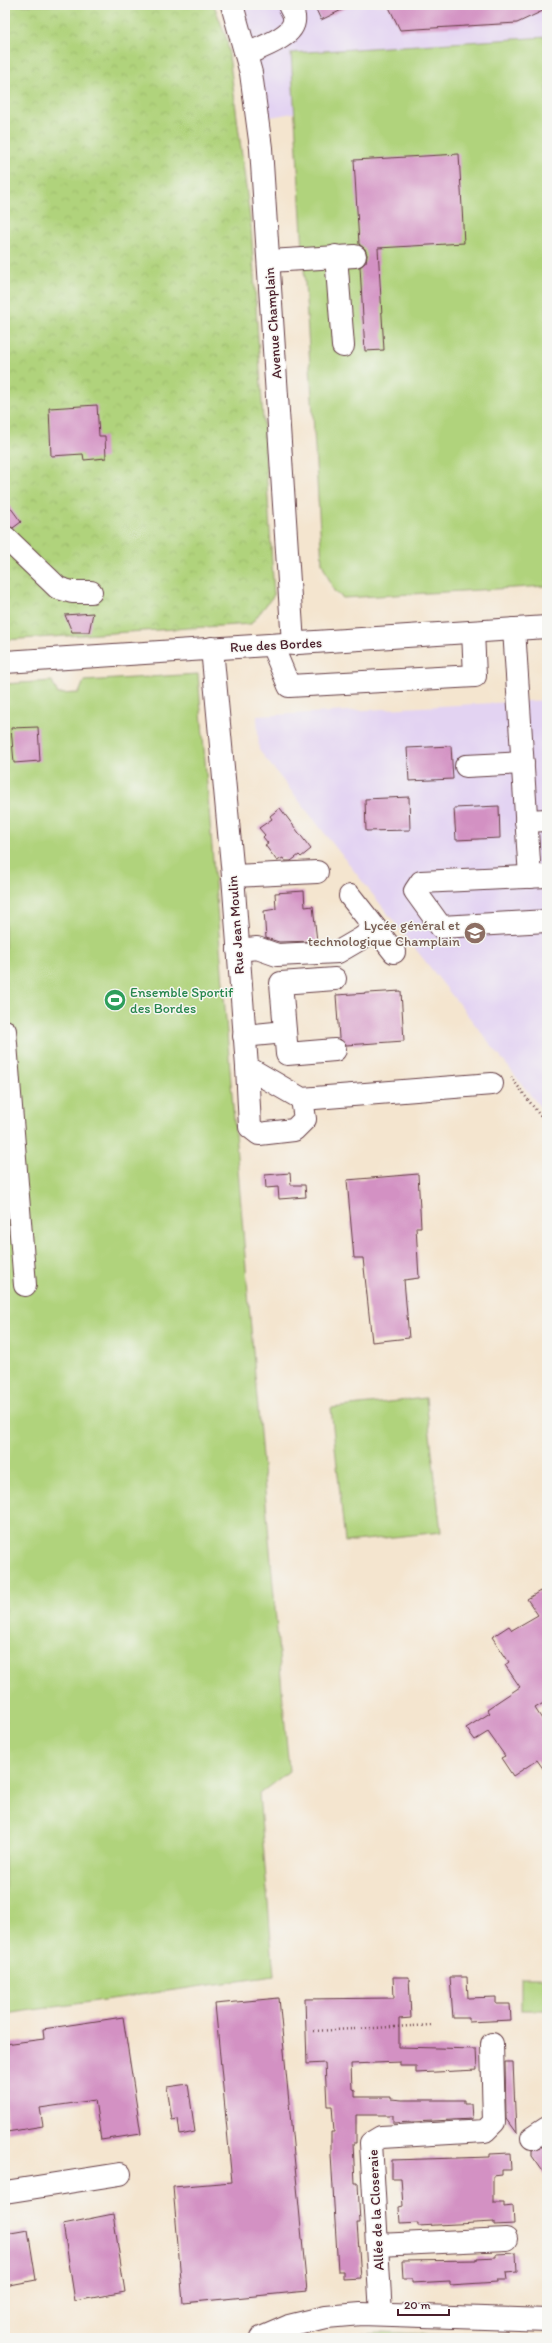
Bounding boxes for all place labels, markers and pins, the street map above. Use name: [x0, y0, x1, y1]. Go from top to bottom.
place label: Lycée général et technologique Champlain: [308, 917, 460, 950]
school or university icon: Lycée général et technologique Champlain: [462, 920, 488, 946]
place label: Ensemble Sportif des Bordes: [130, 984, 234, 1017]
sports icon: Ensemble Sportif des Bordes: [102, 987, 128, 1013]

